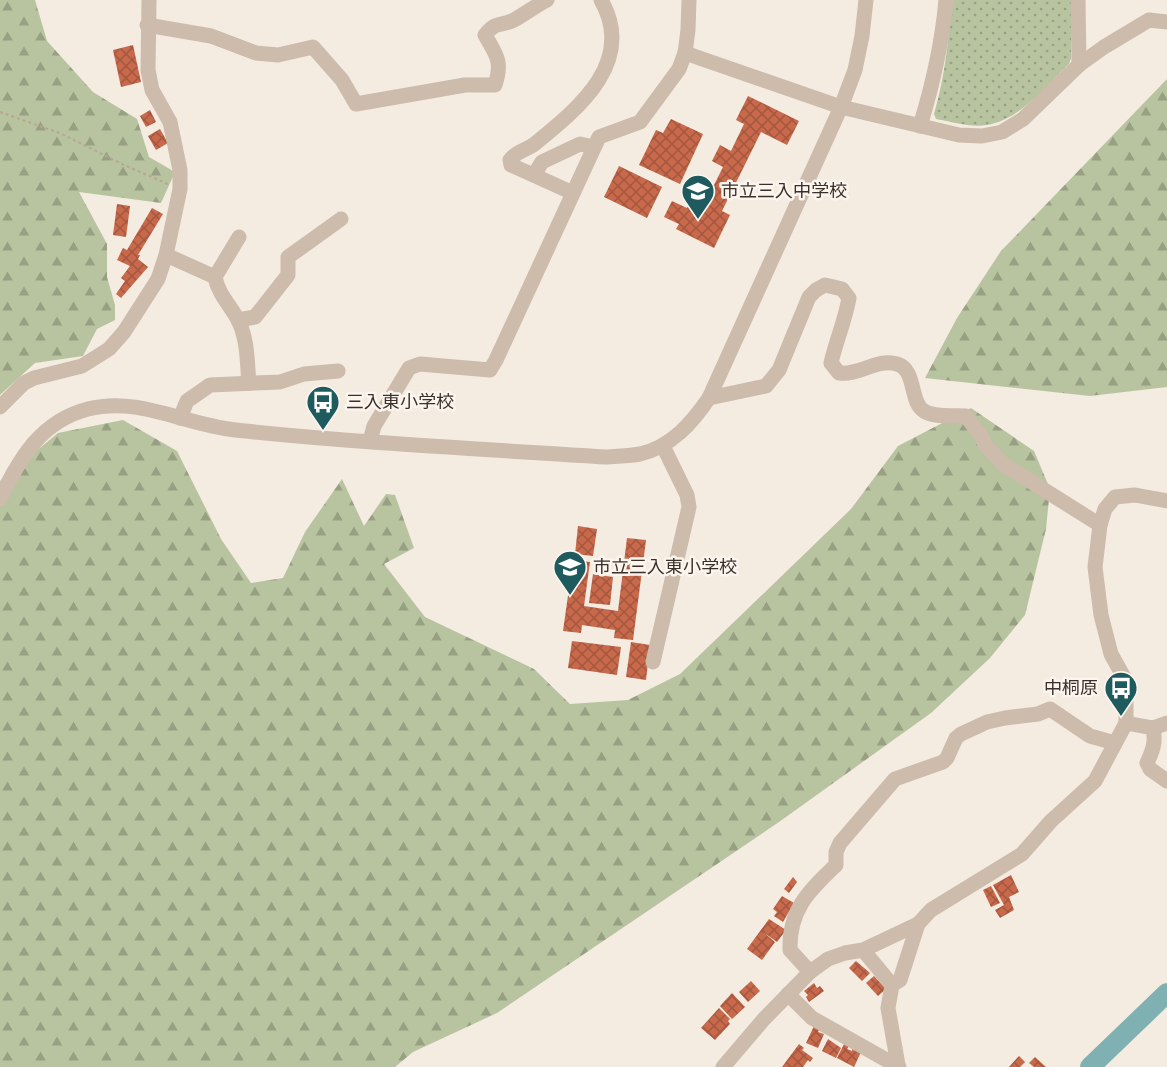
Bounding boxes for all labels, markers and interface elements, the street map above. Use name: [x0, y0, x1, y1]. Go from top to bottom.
school or university icon: 市立三入中学校: [680, 173, 716, 220]
place label: 市立三入中学校: [721, 180, 847, 202]
bus stop icon: 三入東小学校: [305, 384, 341, 431]
place label: 三入東小学校: [346, 391, 454, 413]
school or university icon: 市立三入東小学校: [552, 549, 588, 596]
place label: 市立三入東小学校: [593, 556, 737, 578]
bus stop icon: 中桐原: [1103, 670, 1139, 717]
place label: 中桐原: [1044, 677, 1098, 699]

